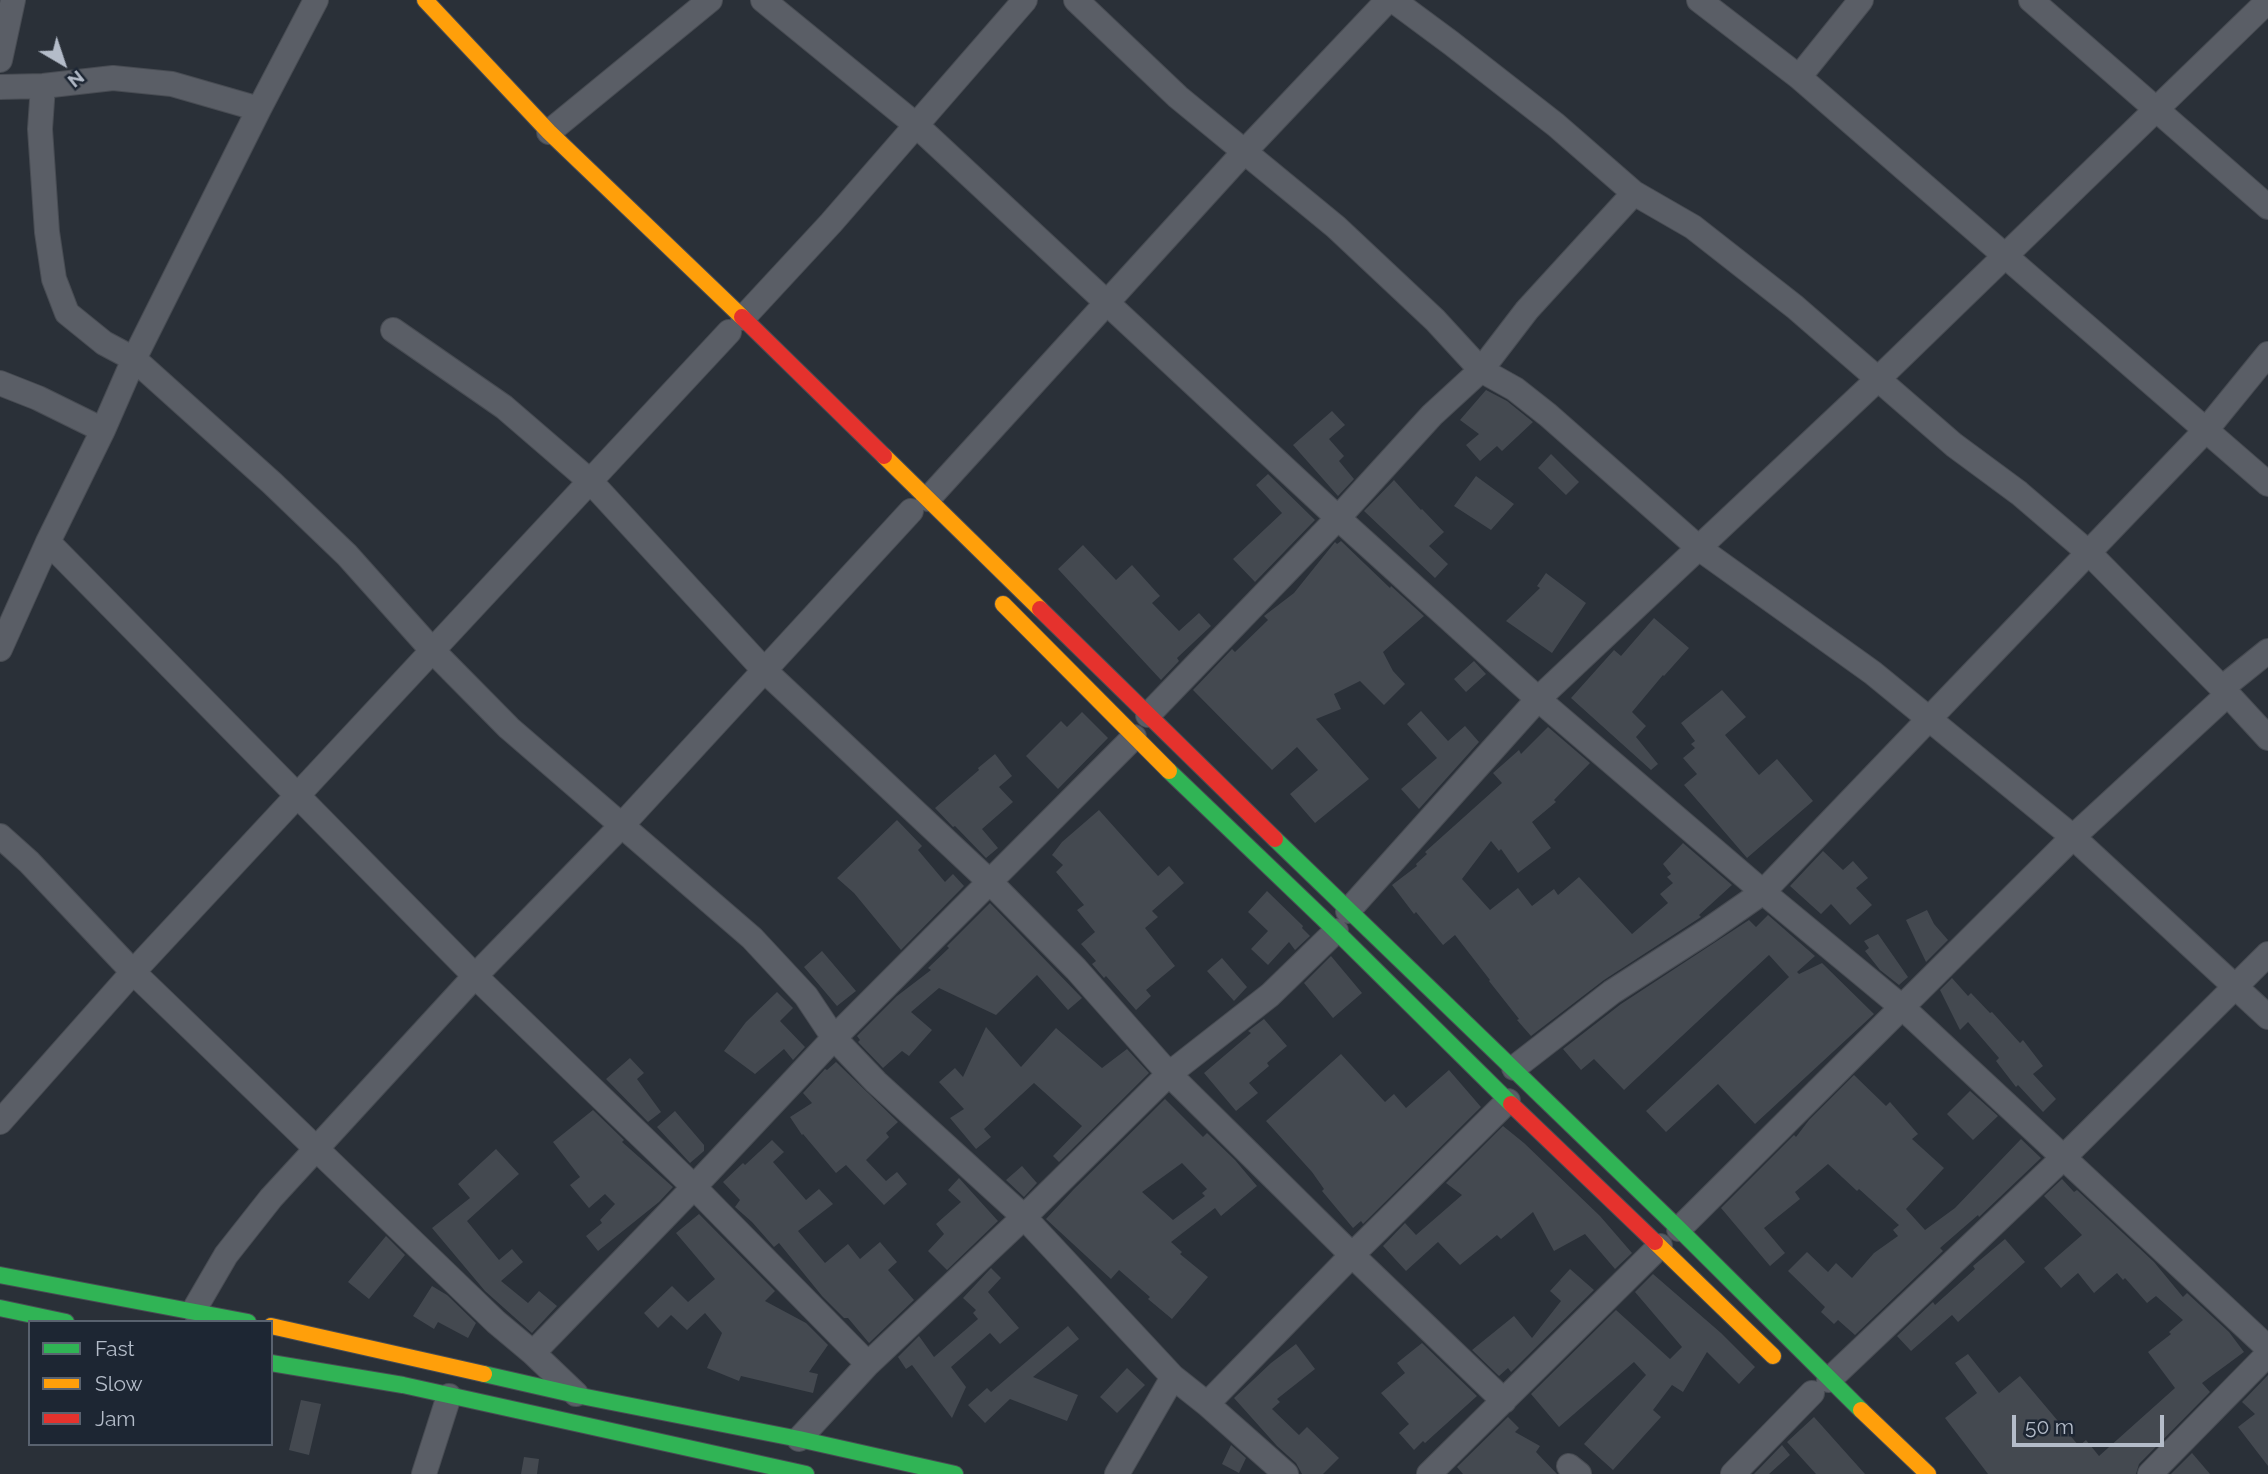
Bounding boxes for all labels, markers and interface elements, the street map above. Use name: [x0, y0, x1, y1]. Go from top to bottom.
north arrow: [28, 28, 98, 98]
text: N: [64, 66, 89, 92]
legend: [28, 1320, 273, 1446]
text: Fast: [95, 1336, 135, 1361]
text: Slow: [95, 1371, 143, 1396]
scale bar: [2016, 1400, 2168, 1444]
text: Jam: [95, 1406, 136, 1431]
text: 50 m: [2025, 1414, 2074, 1439]

